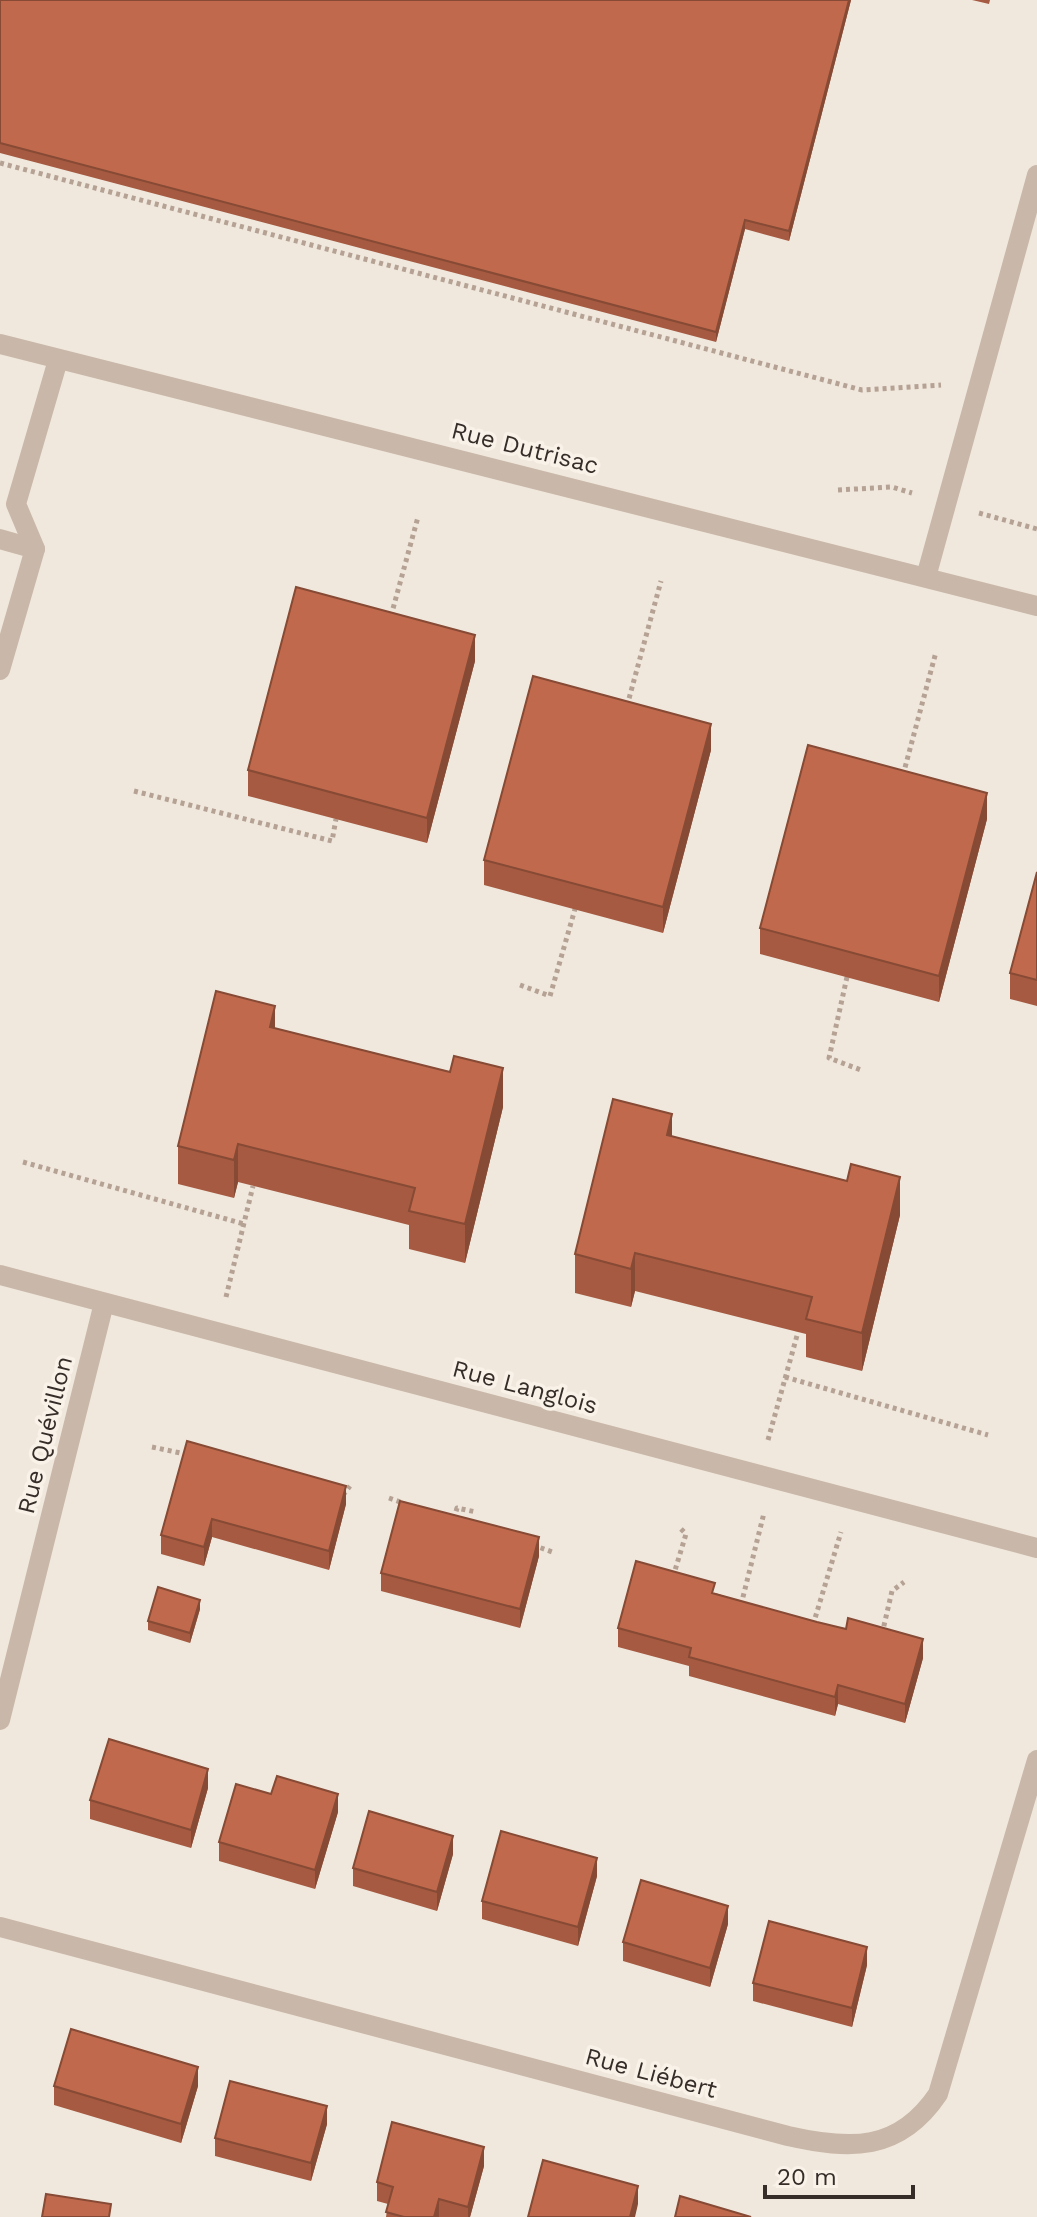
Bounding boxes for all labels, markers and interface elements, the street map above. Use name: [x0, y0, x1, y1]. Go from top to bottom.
street label: Rue Dutrisac: [449, 416, 601, 480]
street label: Rue Quévillon: [12, 1353, 78, 1517]
street label: Rue Langlois: [449, 1354, 601, 1420]
street label: Rue Liébert: [582, 2042, 720, 2104]
scale bar: [765, 2149, 913, 2199]
text: 20 m: [777, 2163, 837, 2191]

